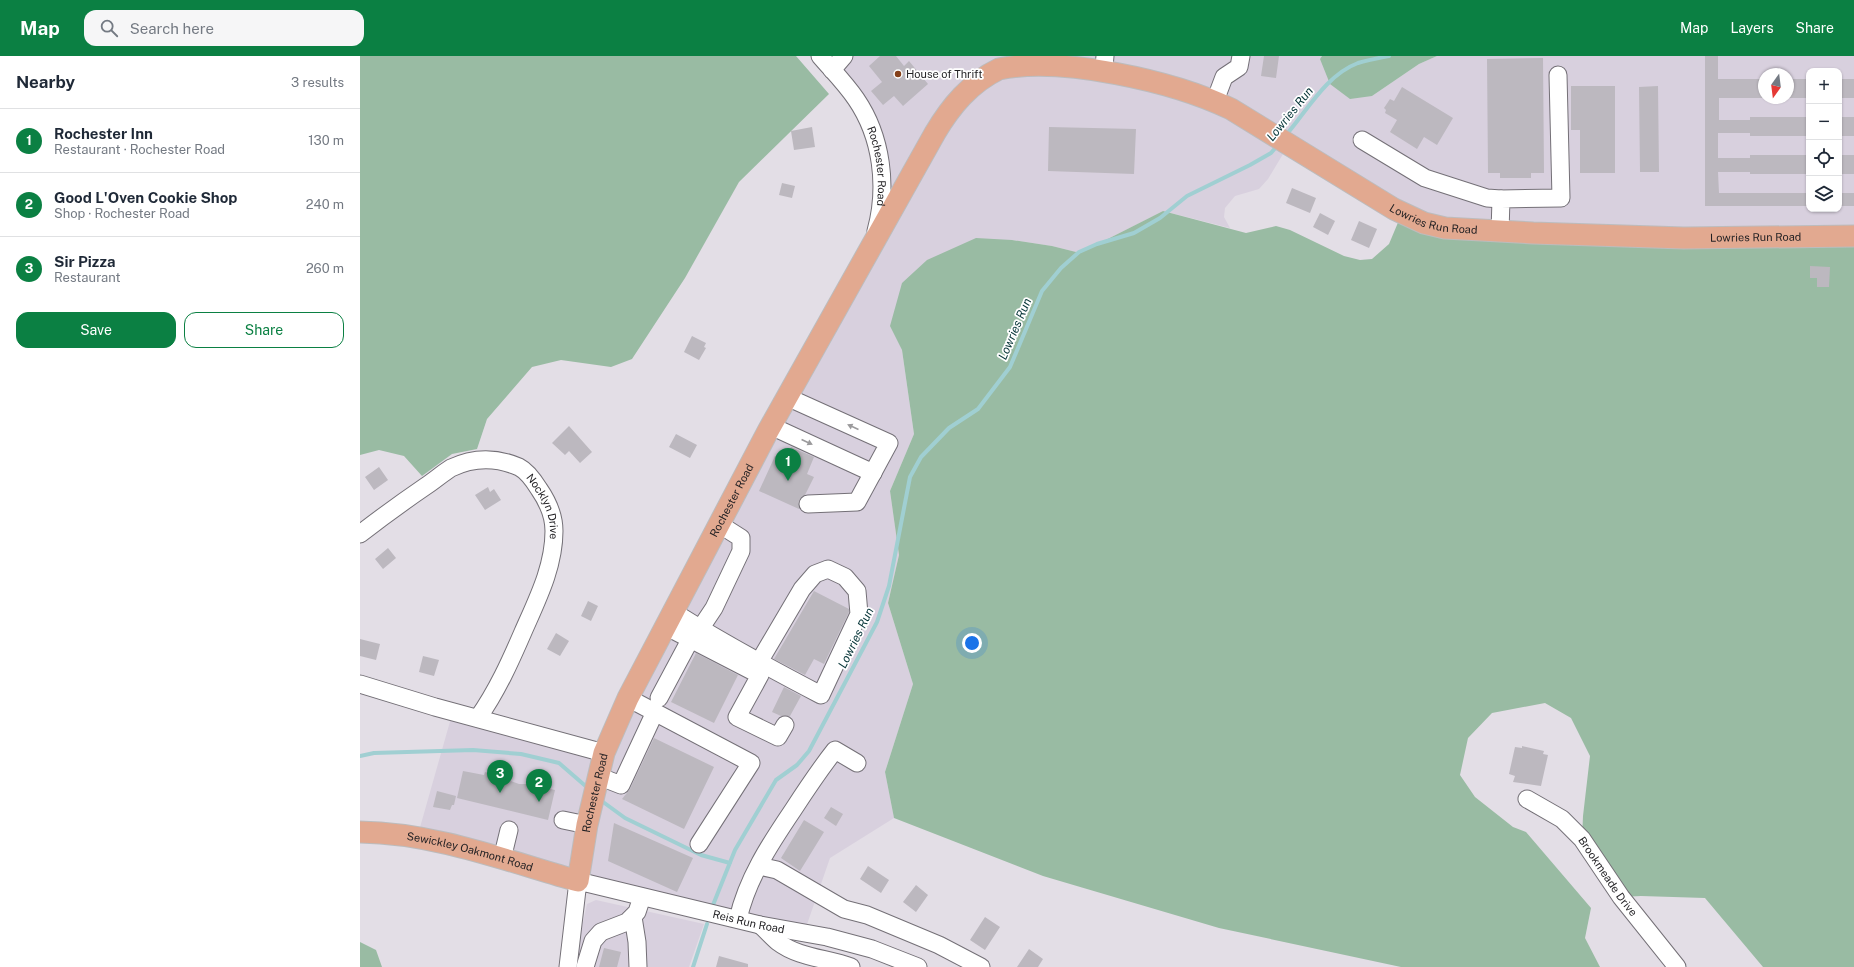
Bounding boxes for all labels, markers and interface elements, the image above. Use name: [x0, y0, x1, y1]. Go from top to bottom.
search box: [84, 10, 364, 46]
text: Map: [20, 17, 60, 39]
icon: search: [98, 17, 120, 39]
text: Search here: [130, 20, 214, 37]
text: Map: [1680, 20, 1708, 36]
text: Layers: [1730, 20, 1774, 36]
text: Share: [1796, 20, 1834, 36]
place label: House of Thrift: [906, 68, 982, 80]
north arrow: [1758, 68, 1794, 104]
map controls: [1806, 68, 1842, 212]
button: +: [1806, 68, 1842, 104]
marker: House of Thrift: [893, 69, 903, 79]
text: Nearby: [16, 72, 75, 92]
text: 3 results: [291, 75, 344, 90]
water label: Lowries Run: [1264, 84, 1316, 144]
button: −: [1806, 104, 1842, 140]
text: Rochester Inn: [54, 125, 153, 142]
street label: Rochester Road: [865, 125, 888, 207]
text: 1: [26, 133, 32, 148]
text: 130 m: [308, 133, 344, 148]
button: locate: [1806, 140, 1842, 176]
text: Restaurant · Rochester Road: [54, 142, 225, 157]
button: layers: [1806, 176, 1842, 212]
text: Good L'Oven Cookie Shop: [54, 189, 237, 206]
text: 2: [25, 197, 33, 212]
text: 240 m: [306, 197, 344, 212]
street label: Lowries Run Road: [1387, 202, 1478, 236]
text: Shop · Rochester Road: [54, 206, 190, 221]
street label: Lowries Run Road: [1710, 231, 1801, 244]
text: Sir Pizza: [54, 253, 116, 270]
text: 3: [25, 261, 33, 276]
text: 260 m: [306, 261, 344, 276]
text: Restaurant: [54, 270, 120, 285]
water label: Lowries Run: [996, 296, 1034, 362]
button: Save: [16, 312, 176, 348]
button: Share: [184, 312, 344, 348]
one-way arrow: [848, 424, 859, 430]
one-way arrow: [801, 439, 812, 445]
pin: 1: [775, 448, 801, 481]
street label: Rochester Road: [708, 462, 756, 539]
street label: Nocklyn Drive: [524, 471, 560, 540]
water label: Lowries Run: [835, 605, 877, 671]
your location: [962, 633, 982, 653]
street label: Rochester Road: [580, 752, 610, 833]
pin: 3: [487, 760, 513, 793]
pin: 2: [526, 769, 552, 802]
street label: Sewickley Oakmont Road: [406, 830, 535, 873]
street label: Brookmeade Drive: [1576, 834, 1640, 918]
street label: Reis Run Road: [711, 908, 786, 935]

